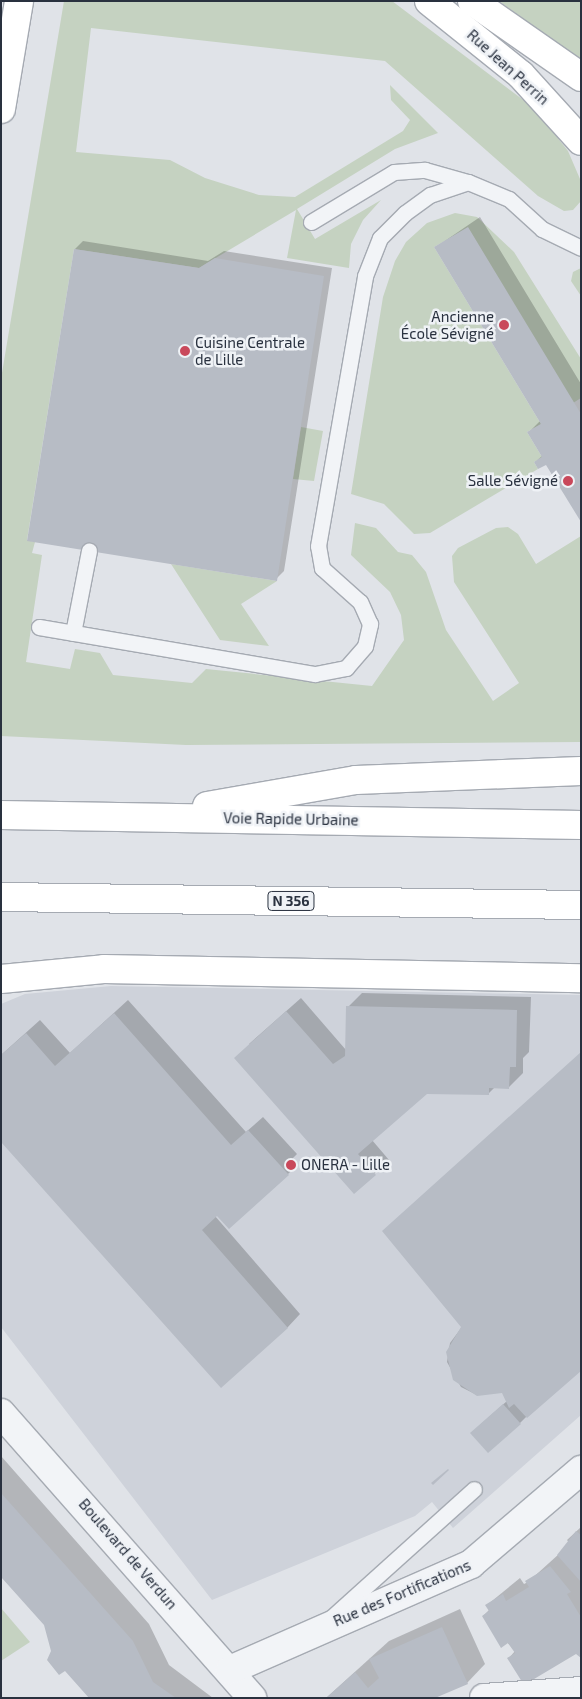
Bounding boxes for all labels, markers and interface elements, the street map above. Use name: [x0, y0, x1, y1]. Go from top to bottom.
street label: Rue Jean Perrin: [463, 26, 553, 108]
place label: Ancienne École Sévigné: [401, 307, 494, 342]
marker: Ancienne École Sévigné: [498, 319, 510, 331]
place label: Cuisine Centrale de Lille: [195, 333, 305, 368]
marker: Cuisine Centrale de Lille: [179, 345, 191, 357]
place label: Salle Sévigné: [468, 472, 558, 490]
marker: Salle Sévigné: [562, 475, 574, 487]
street label: Voie Rapide Urbaine: [223, 809, 359, 829]
road number: N 356: [267, 889, 315, 912]
place label: ONERA - Lille: [301, 1156, 390, 1174]
marker: ONERA - Lille: [285, 1159, 297, 1171]
street label: Boulevard de Verdun: [75, 1495, 181, 1613]
street label: Rue des Fortifications: [331, 1556, 473, 1630]

